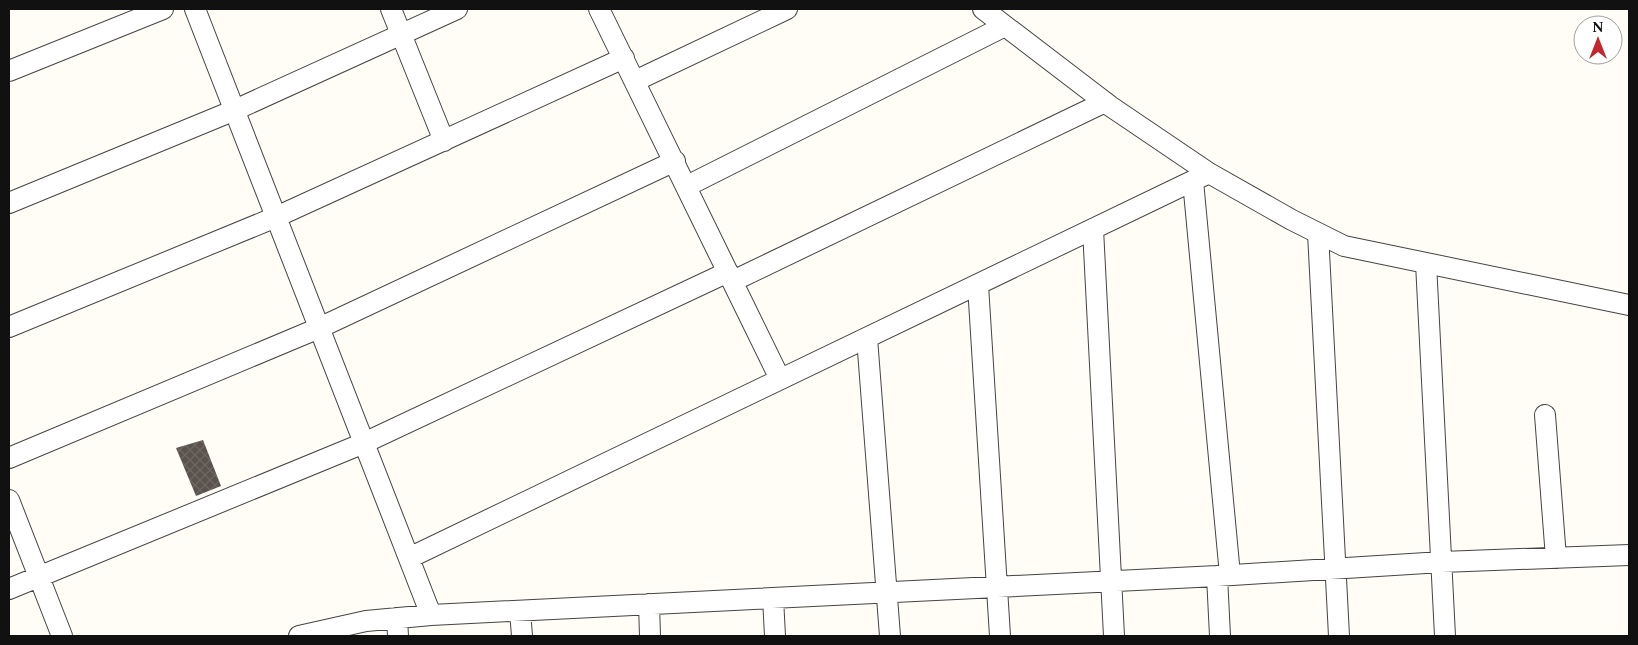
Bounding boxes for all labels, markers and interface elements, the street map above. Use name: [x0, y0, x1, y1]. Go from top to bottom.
north arrow: [1573, 15, 1623, 65]
text: N: [1592, 17, 1604, 38]

